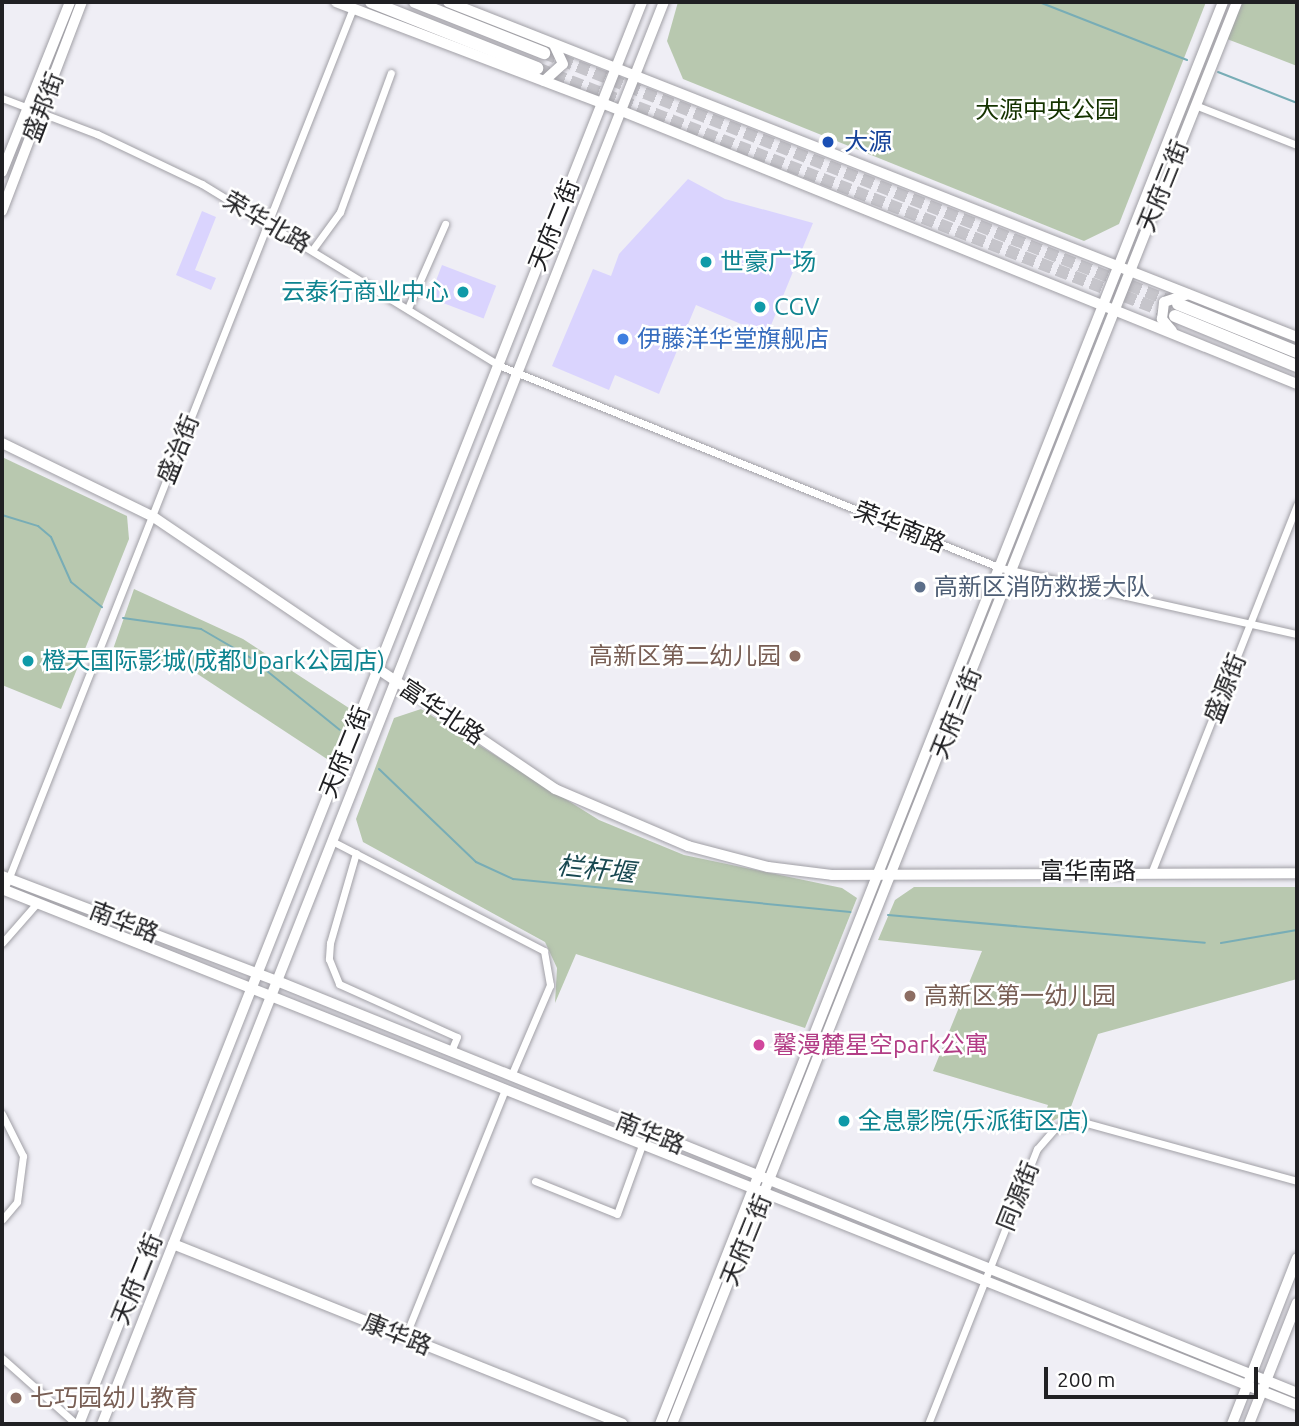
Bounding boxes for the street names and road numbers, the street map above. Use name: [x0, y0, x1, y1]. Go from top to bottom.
street label: 盛邦街: [17, 68, 69, 146]
street label: 天府三街: [1132, 136, 1194, 236]
street label: 天府二街: [523, 175, 585, 275]
street label: 荣华北路: [218, 186, 316, 258]
street label: 盛治街: [151, 410, 205, 488]
street label: 荣华南路: [850, 496, 950, 558]
street label: 盛源街: [1198, 649, 1252, 727]
street label: 天府三街: [925, 663, 987, 763]
street label: 富华北路: [394, 673, 490, 751]
street label: 天府二街: [314, 702, 376, 802]
street label: 富华南路: [1040, 857, 1136, 885]
street label: 南华路: [85, 896, 163, 948]
street label: 南华路: [611, 1106, 689, 1160]
street label: 同源街: [991, 1157, 1045, 1235]
street label: 天府三街: [715, 1190, 777, 1290]
street label: 天府二街: [106, 1229, 168, 1329]
street label: 康华路: [358, 1307, 436, 1361]

